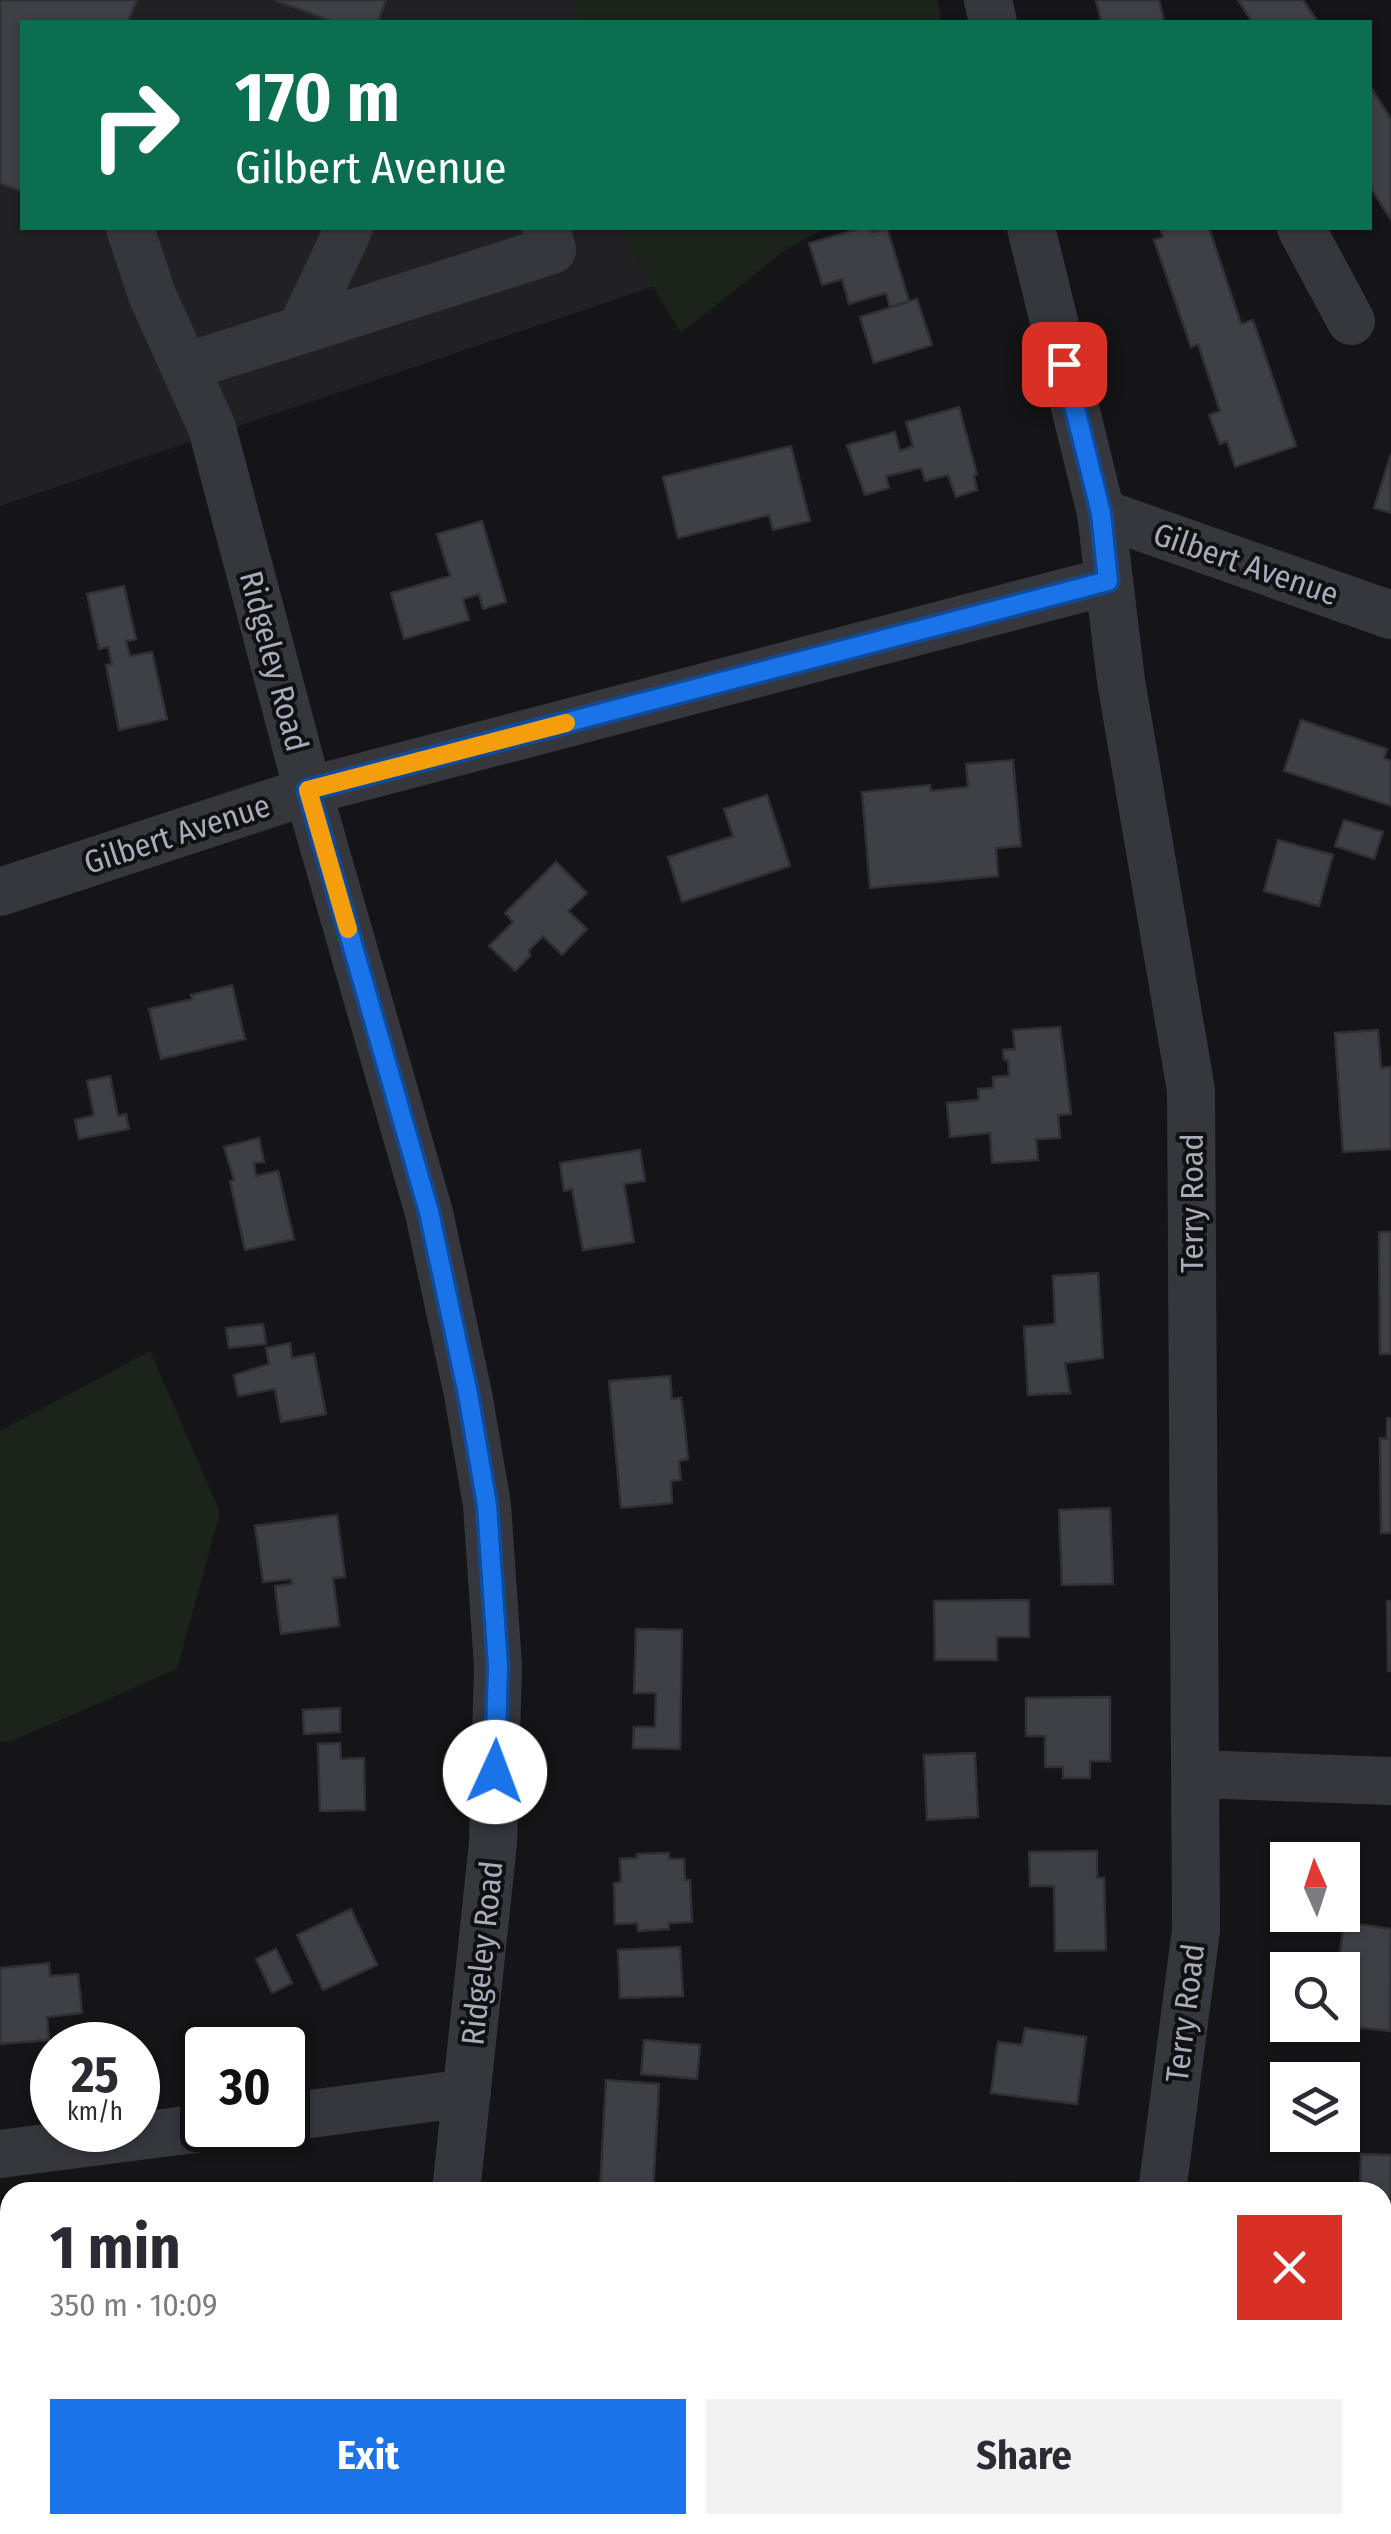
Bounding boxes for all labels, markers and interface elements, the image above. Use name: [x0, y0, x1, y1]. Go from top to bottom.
text: 170 m: [235, 56, 400, 140]
icon: right: [70, 60, 200, 190]
text: Gilbert Avenue: [235, 141, 506, 195]
pin: [1022, 322, 1107, 407]
icon: arrive: [1037, 337, 1092, 392]
street label: Gilbert Avenue: [1149, 515, 1343, 613]
street label: Ridgeley Road: [232, 567, 316, 755]
street label: Gilbert Avenue: [79, 786, 275, 882]
street label: Terry Road: [1173, 1133, 1211, 1273]
position arrow: [443, 1720, 547, 1824]
north arrow: [1270, 1842, 1360, 1932]
map controls: [1270, 1842, 1360, 2152]
street label: Ridgeley Road: [453, 1859, 511, 2047]
street label: Terry Road: [1158, 1942, 1212, 2084]
button: search: [1270, 1952, 1360, 2042]
speed limit sign: 30: [180, 2022, 310, 2152]
text: 25: [71, 2045, 119, 2105]
button: layers: [1270, 2062, 1360, 2152]
text: km/h: [67, 2097, 123, 2127]
text: 1 min: [50, 2212, 181, 2284]
button: close: [1237, 2215, 1342, 2320]
text: 350 m · 10:09: [50, 2286, 218, 2324]
button: Exit: [50, 2399, 686, 2514]
button: Share: [706, 2399, 1342, 2514]

